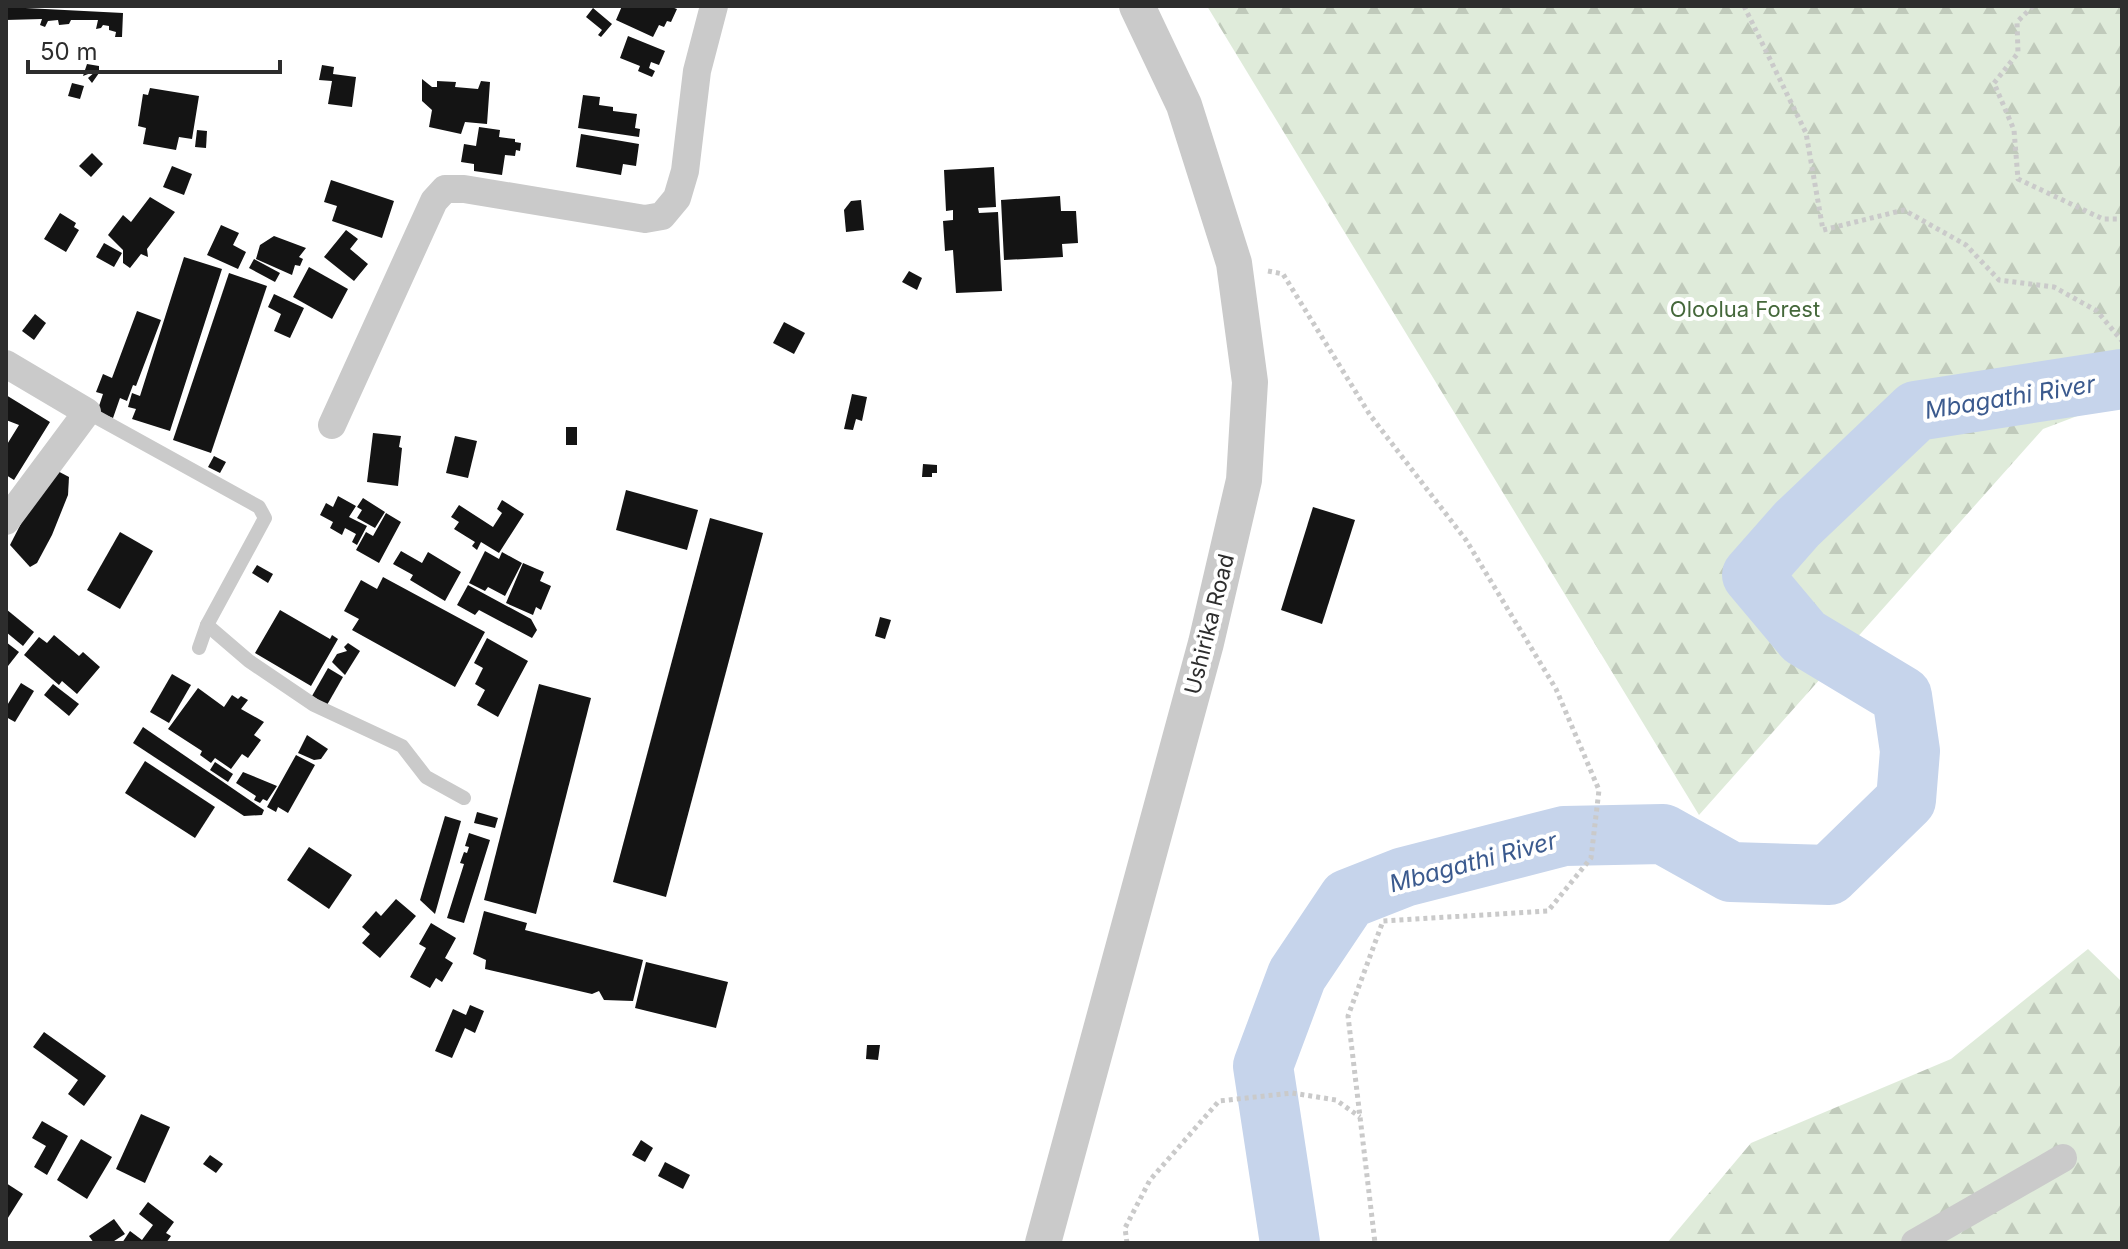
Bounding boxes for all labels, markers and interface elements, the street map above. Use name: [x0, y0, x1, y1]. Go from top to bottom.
scale bar: [28, 24, 280, 74]
text: 50 m: [40, 37, 98, 66]
park label: Oloolua Forest: [1670, 296, 1820, 322]
water label: Mbagathi River: [1923, 369, 2098, 425]
street label: Ushirika Road: [1179, 551, 1239, 697]
water label: Mbagathi River: [1386, 825, 1561, 898]

